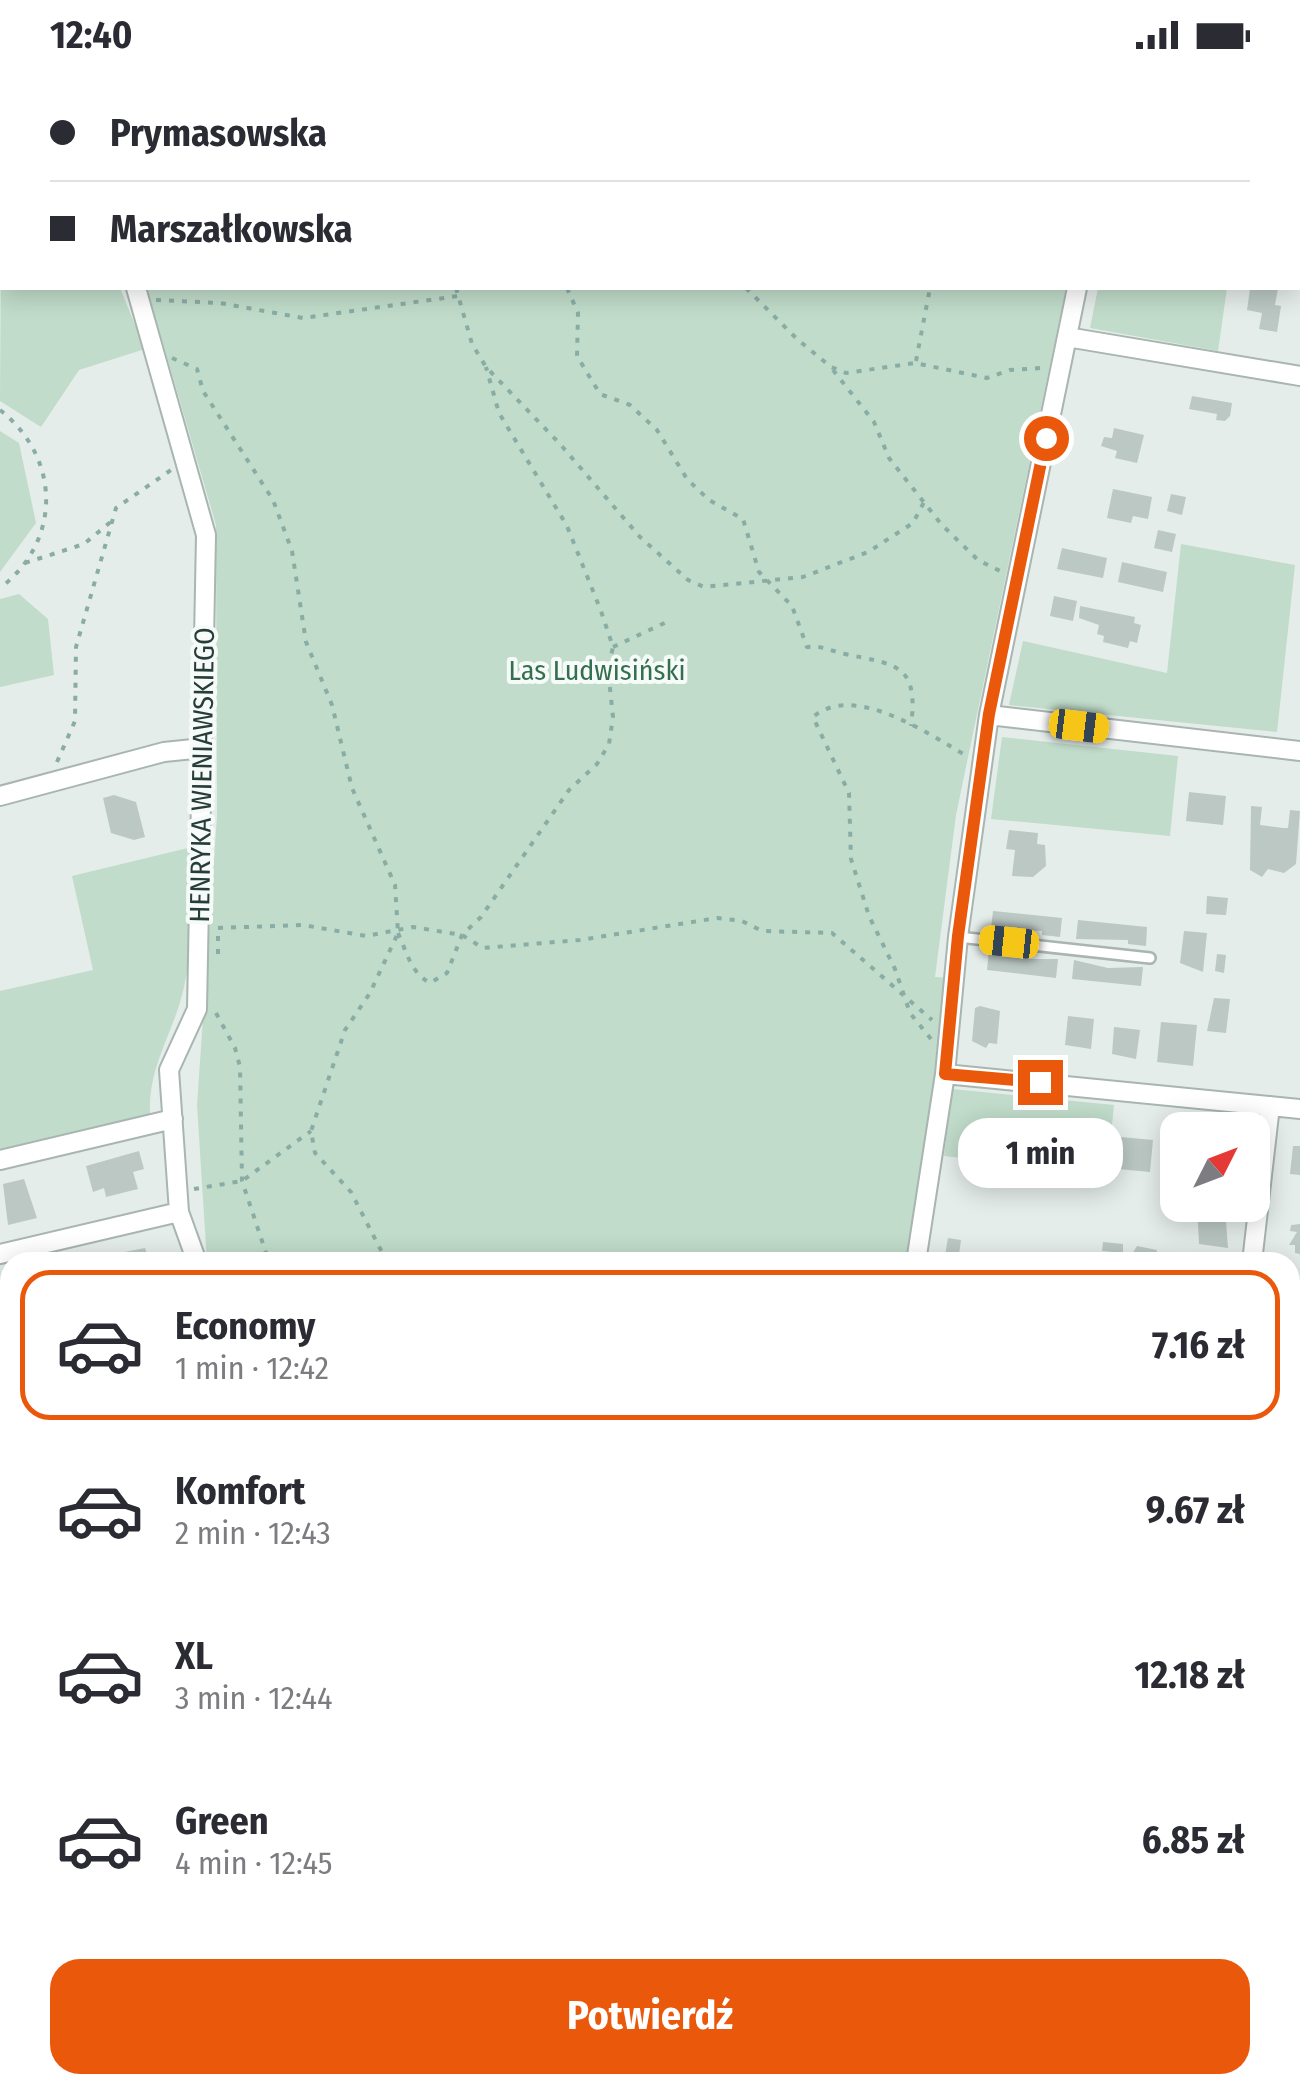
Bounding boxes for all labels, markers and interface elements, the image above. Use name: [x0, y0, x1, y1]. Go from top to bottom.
text: 12:40: [50, 12, 132, 58]
text: Prymasowska: [110, 110, 327, 156]
text: Marszałkowska: [110, 206, 353, 252]
route start: [1024, 416, 1069, 461]
street label: HENRYKA WIENIAWSKIEGO: [183, 627, 221, 923]
park label: Las Ludwisiński: [508, 654, 686, 687]
car: [1047, 707, 1111, 745]
car: [978, 924, 1040, 960]
route end: [1018, 1060, 1063, 1105]
north arrow: [1160, 1112, 1270, 1222]
map controls: [1160, 1112, 1270, 1222]
callout: 1 min: [958, 1117, 1122, 1187]
text: 1 min: [1006, 1134, 1075, 1172]
icon: car: [55, 1300, 145, 1390]
text: Economy: [175, 1303, 315, 1349]
text: 7.16 zł: [1152, 1322, 1245, 1368]
text: 1 min · 12:42: [175, 1349, 329, 1387]
icon: car: [55, 1465, 145, 1555]
text: Komfort: [175, 1468, 305, 1514]
text: 9.67 zł: [1146, 1487, 1245, 1533]
text: 2 min · 12:43: [175, 1514, 331, 1552]
icon: car: [55, 1630, 145, 1720]
text: XL: [175, 1633, 213, 1679]
text: 12.18 zł: [1134, 1652, 1245, 1698]
text: 3 min · 12:44: [175, 1679, 333, 1717]
icon: car: [55, 1795, 145, 1885]
text: Green: [175, 1798, 269, 1844]
text: 6.85 zł: [1142, 1817, 1245, 1863]
text: 4 min · 12:45: [175, 1844, 332, 1882]
button: Potwierdź: [50, 1959, 1250, 2074]

